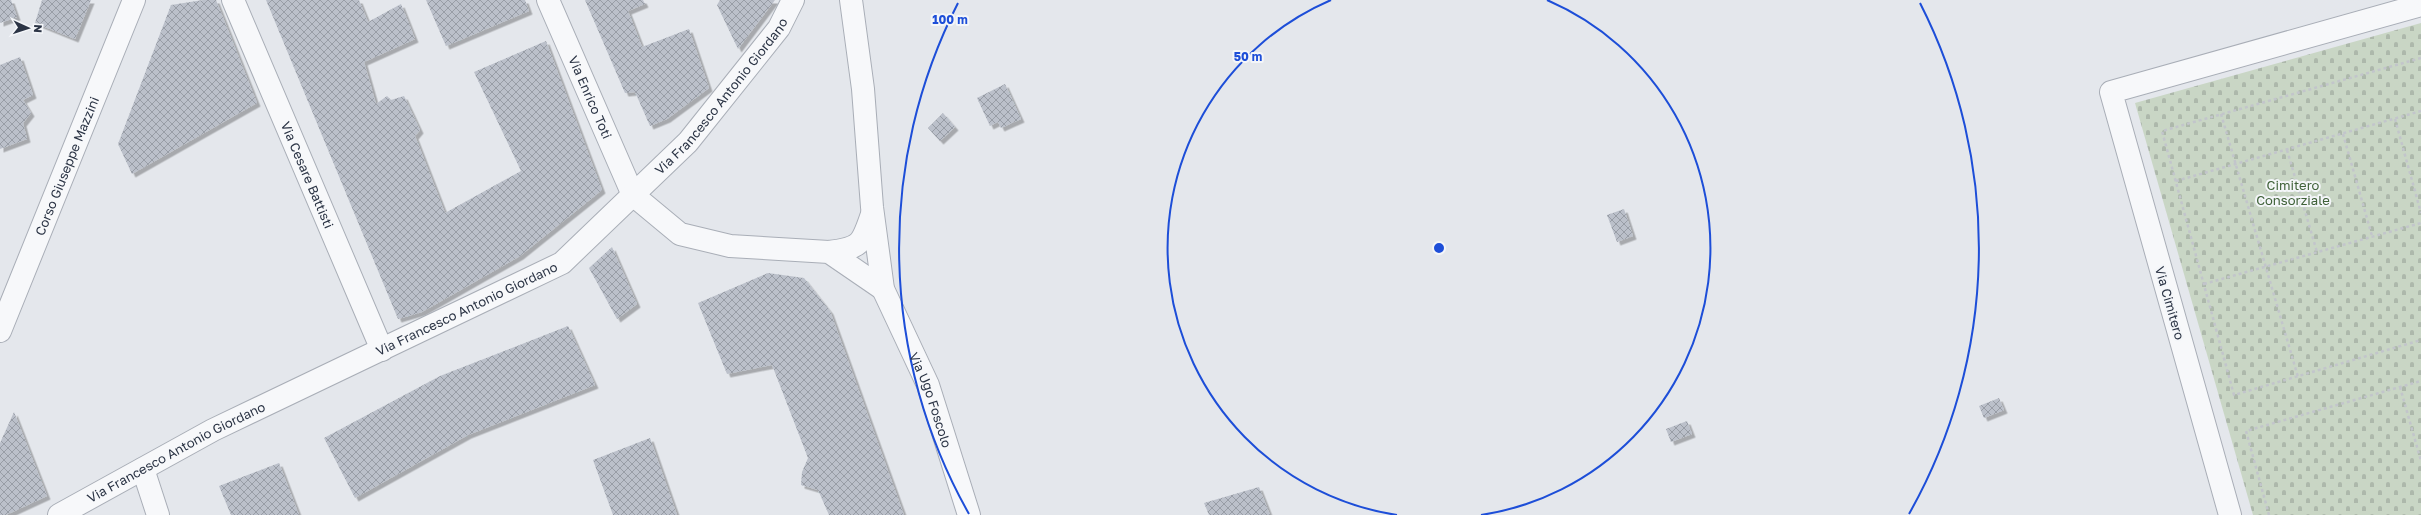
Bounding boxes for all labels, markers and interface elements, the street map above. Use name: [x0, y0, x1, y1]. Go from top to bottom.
north arrow: [8, 8, 48, 48]
text: 100 m: [932, 12, 968, 27]
street label: Via Francesco Antonio Giordano: [651, 15, 791, 178]
text: N: [32, 24, 45, 33]
text: 50 m: [1234, 49, 1262, 64]
street label: Via Enrico Toti: [565, 53, 615, 141]
street label: Corso Giuseppe Mazzini: [32, 94, 102, 238]
street label: Via Cesare Battisti: [278, 119, 337, 231]
park label: Cimitero Consorziale: [2256, 177, 2330, 208]
centre of rings: [1432, 241, 1446, 255]
street label: Via Francesco Antonio Giordano: [373, 258, 560, 359]
street label: Via Cimitero: [2152, 264, 2188, 342]
street label: Via Ugo Foscolo: [906, 350, 955, 450]
street label: Via Francesco Antonio Giordano: [84, 398, 268, 506]

